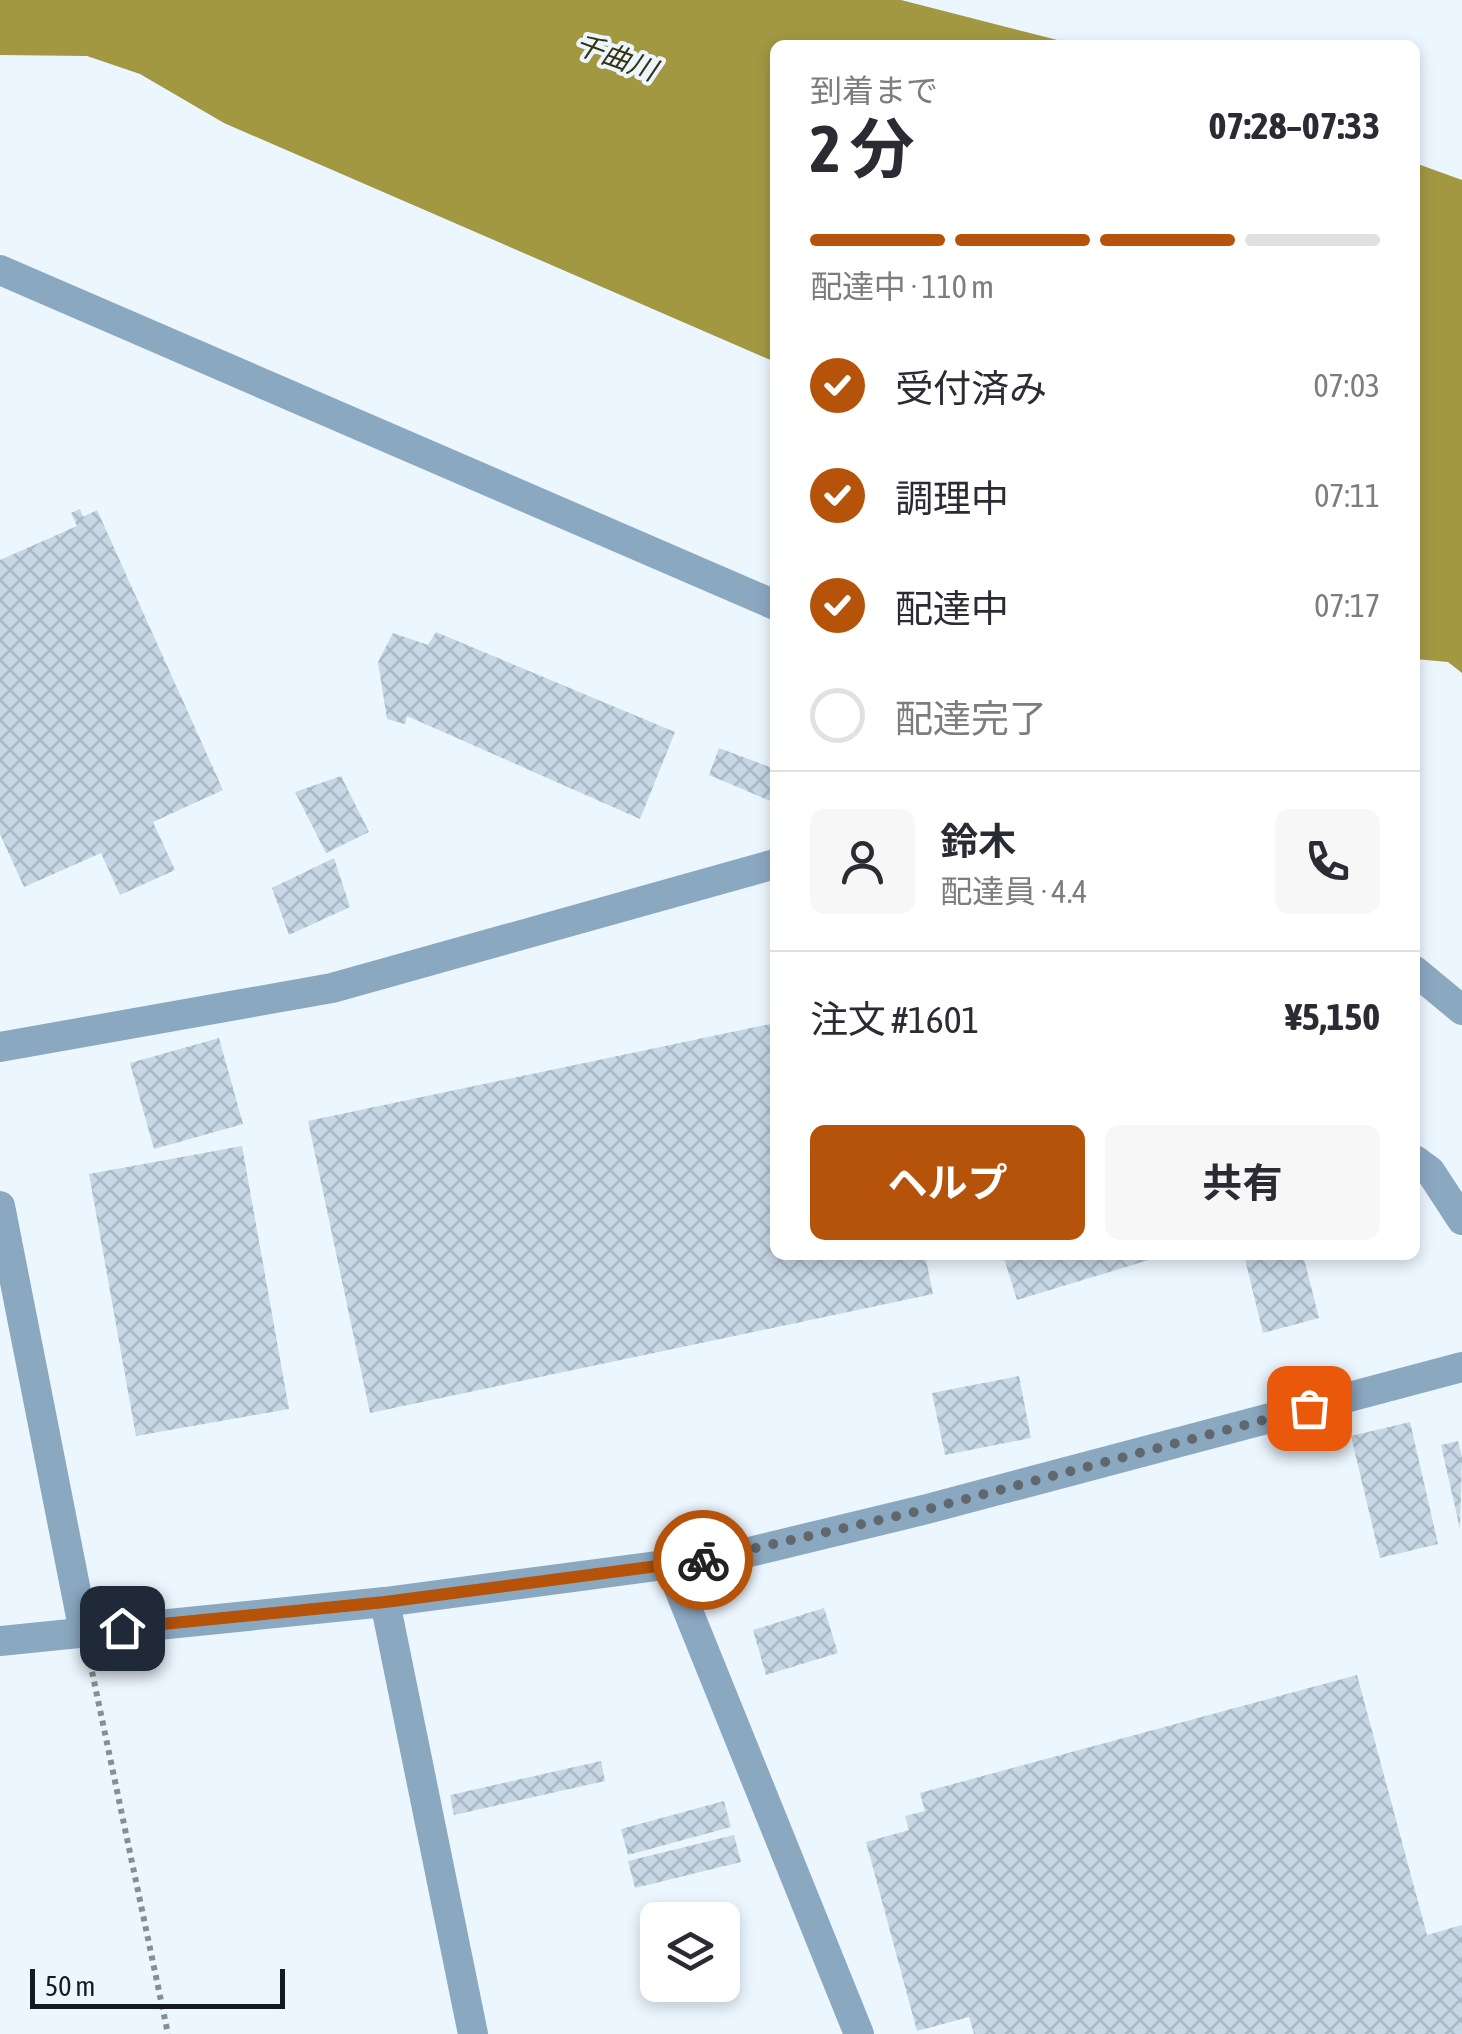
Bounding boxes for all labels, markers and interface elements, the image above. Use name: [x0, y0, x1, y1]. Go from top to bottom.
water label: 千曲川: [571, 28, 664, 87]
text: 到着まで: [810, 72, 938, 109]
text: 07:28–07:33: [1208, 104, 1380, 147]
text: 2 分: [810, 111, 914, 186]
text: 配達中 · 110 m: [810, 268, 994, 305]
icon: check: [810, 358, 865, 413]
text: 受付済み: [895, 367, 1047, 410]
text: 07:03: [1314, 367, 1380, 404]
icon: check: [810, 468, 865, 523]
text: 調理中: [895, 477, 1009, 520]
text: 07:11: [1314, 477, 1380, 514]
icon: check: [810, 578, 865, 633]
text: 配達中: [895, 587, 1009, 630]
text: 07:17: [1314, 587, 1380, 624]
text: 配達完了: [895, 697, 1047, 740]
button: person: [810, 809, 915, 914]
button: phone: [1275, 809, 1380, 914]
text: 鈴木: [940, 820, 1016, 863]
text: 配達員 · 4.4: [940, 873, 1087, 910]
text: ¥5,150: [1285, 995, 1380, 1038]
text: 注文 #1601: [810, 998, 979, 1041]
button: ヘルプ: [810, 1125, 1085, 1240]
button: 共有: [1105, 1125, 1380, 1240]
pin: [1267, 1366, 1352, 1451]
icon: bag: [1282, 1381, 1337, 1436]
courier: [653, 1510, 753, 1610]
icon: bike: [676, 1533, 731, 1588]
pin: [80, 1586, 165, 1671]
icon: home: [95, 1601, 150, 1656]
map controls: [640, 1902, 740, 2002]
button: layers: [640, 1902, 740, 2002]
scale bar: [30, 1964, 285, 2008]
text: 50 m: [45, 1970, 95, 2002]

